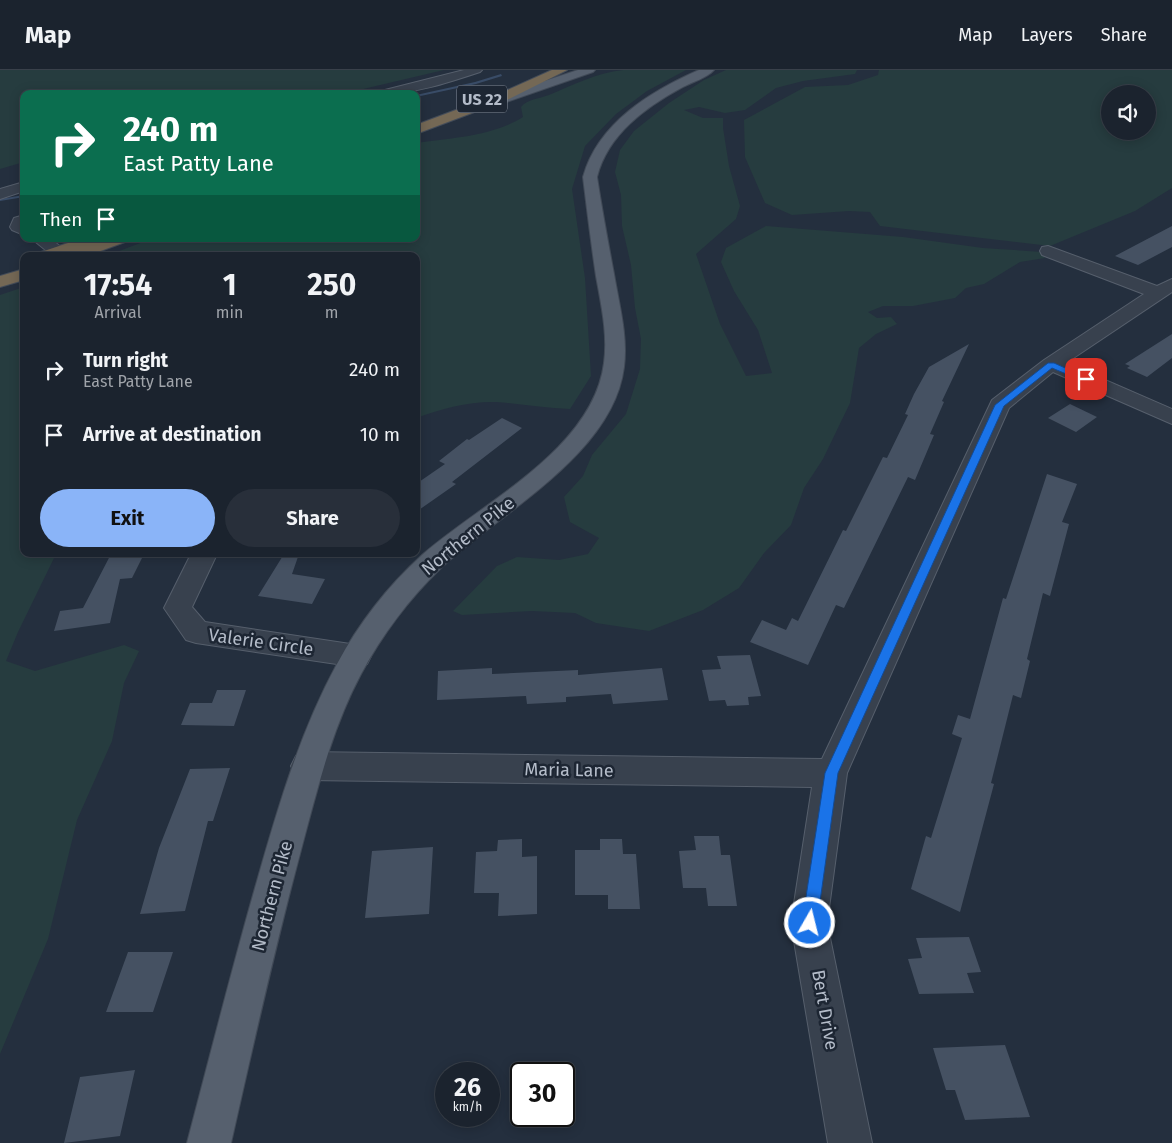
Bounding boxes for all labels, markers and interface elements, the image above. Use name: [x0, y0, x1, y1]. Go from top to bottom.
text: Map: [25, 21, 71, 49]
text: Map: [958, 24, 993, 46]
text: Layers: [1021, 24, 1073, 46]
text: Share: [1101, 24, 1147, 46]
road number: US 22: [457, 85, 507, 112]
map controls: [1101, 85, 1156, 140]
button: sound: [1101, 85, 1156, 140]
text: 240 m: [123, 108, 218, 150]
icon: right: [40, 110, 105, 175]
text: East Patty Lane: [123, 150, 274, 177]
icon: arrive: [92, 205, 120, 233]
text: Then: [40, 208, 82, 231]
text: 17:54: [84, 267, 152, 303]
text: 1: [223, 267, 237, 303]
text: 250: [307, 267, 356, 303]
text: Arrival: [94, 303, 141, 322]
text: min: [216, 303, 243, 322]
text: m: [325, 303, 339, 322]
text: Turn right: [83, 349, 168, 372]
icon: right: [40, 356, 68, 384]
text: 240 m: [349, 358, 400, 381]
pin: [1065, 358, 1107, 400]
icon: arrive: [1072, 365, 1100, 393]
text: East Patty Lane: [83, 372, 193, 391]
icon: arrive: [40, 421, 68, 449]
text: Arrive at destination: [83, 423, 262, 446]
text: 10 m: [360, 423, 400, 446]
button: Exit: [40, 489, 215, 547]
button: Share: [225, 489, 400, 547]
street label: Northern Pike: [417, 492, 519, 580]
street label: Valerie Circle: [207, 624, 315, 660]
street label: Maria Lane: [524, 758, 614, 782]
street label: Northern Pike: [247, 838, 297, 954]
position arrow: [783, 896, 835, 948]
street label: Bert Drive: [807, 968, 843, 1052]
speed limit sign: 30: [510, 1062, 575, 1127]
text: 26: [454, 1073, 481, 1103]
text: km/h: [453, 1100, 482, 1114]

